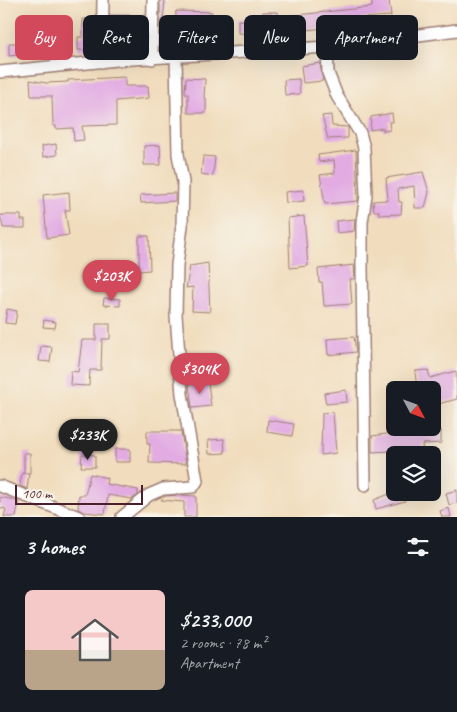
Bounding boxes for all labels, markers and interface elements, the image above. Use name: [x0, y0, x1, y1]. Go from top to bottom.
chip: Buy: [15, 15, 73, 60]
chip: Rent: [83, 15, 149, 60]
chip: Filters: [159, 15, 234, 60]
chip: New: [244, 15, 306, 60]
chip: Apartment: [316, 15, 418, 60]
pin: $203K: [77, 260, 147, 302]
text: $203K: [94, 266, 130, 286]
pin: $304K: [165, 352, 235, 395]
text: $304K: [182, 359, 218, 379]
north arrow: [386, 381, 441, 436]
map controls: [386, 381, 441, 501]
pin: $233K: [53, 418, 123, 461]
text: $233K: [70, 425, 106, 445]
button: layers: [386, 446, 441, 501]
scale bar: [15, 482, 142, 505]
text: 100 m: [22, 485, 52, 502]
icon: filters: [404, 533, 432, 561]
text: 3 homes: [25, 534, 84, 560]
text: $233,000: [180, 607, 250, 633]
icon: home: [65, 610, 125, 670]
text: 2 rooms · 78 m²: [180, 633, 266, 653]
text: Apartment: [180, 653, 239, 673]

